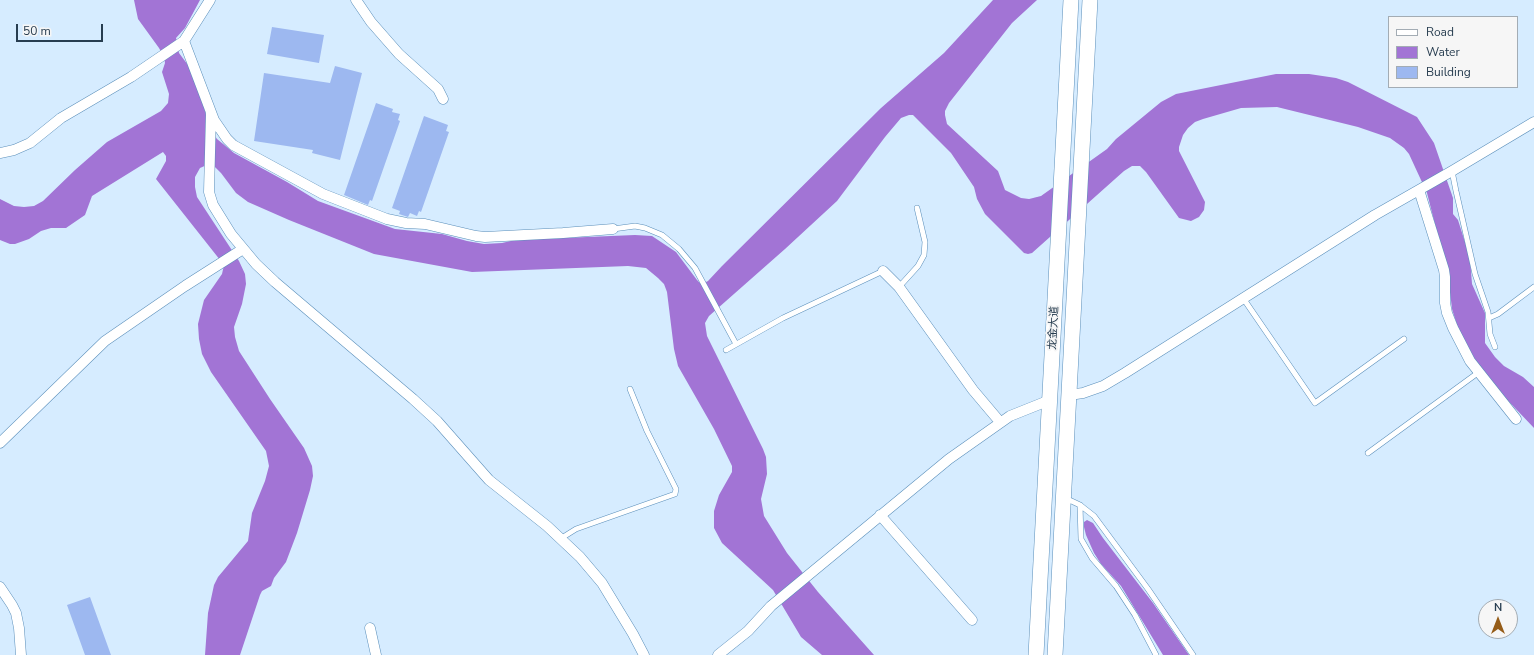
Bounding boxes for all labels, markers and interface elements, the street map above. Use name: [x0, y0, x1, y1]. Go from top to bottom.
scale bar: [18, 16, 105, 42]
legend: [1388, 16, 1518, 88]
text: 50 m: [23, 23, 51, 39]
text: Road: [1426, 24, 1454, 40]
text: Water: [1426, 44, 1460, 60]
text: Building: [1426, 64, 1471, 80]
street label: 龙金大道: [1046, 306, 1062, 350]
north arrow: [1478, 599, 1518, 639]
text: N: [1494, 600, 1502, 615]

